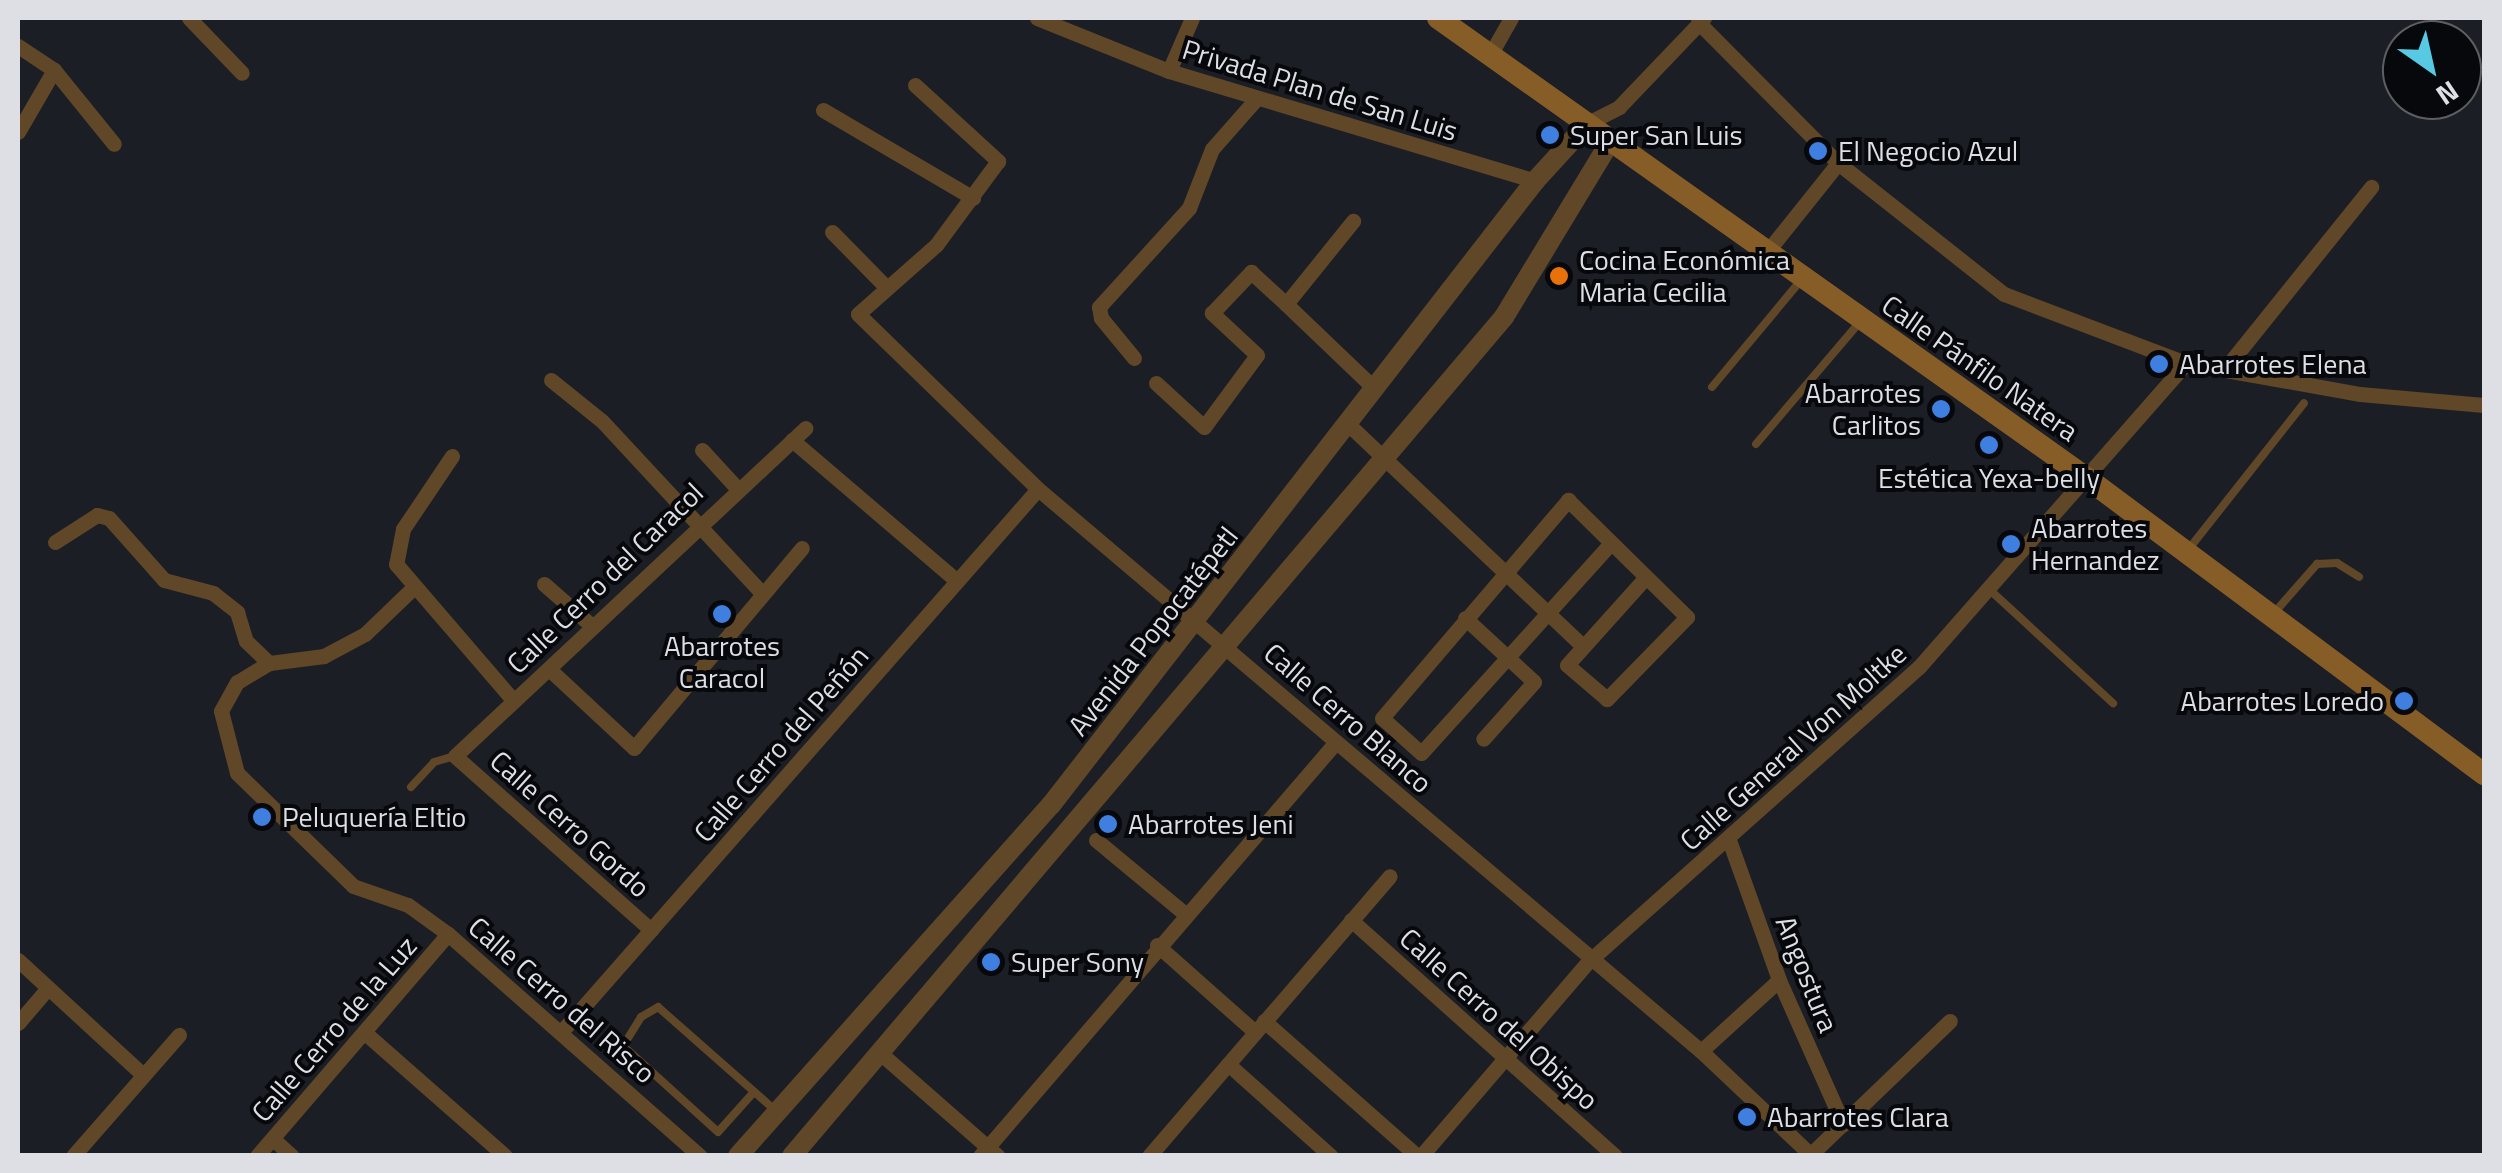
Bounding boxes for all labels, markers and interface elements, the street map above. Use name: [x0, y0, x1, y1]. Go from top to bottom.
north arrow: [2382, 20, 2482, 120]
street label: Privada Plan de San Luis: [1178, 32, 1462, 148]
text: N: [2428, 70, 2468, 117]
place label: Super San Luis: [1570, 118, 1742, 152]
marker: Super San Luis: [1539, 124, 1561, 146]
place label: El Negocio Azul: [1838, 134, 2018, 168]
marker: El Negocio Azul: [1807, 140, 1829, 162]
place label: Cocina Económica Maria Cecilia: [1579, 243, 1790, 309]
marker: Cocina Económica Maria Cecilia: [1548, 265, 1570, 287]
street label: Calle Pánfilo Natera: [1876, 288, 2084, 448]
place label: Abarrotes Elena: [2179, 347, 2367, 381]
marker: Abarrotes Elena: [2148, 353, 2170, 375]
place label: Abarrotes Carlitos: [1805, 376, 1921, 442]
marker: Abarrotes Carlitos: [1930, 398, 1952, 420]
marker: Estética Yexa-belly: [1978, 434, 2000, 456]
place label: Estética Yexa-belly: [1878, 461, 2100, 495]
street label: Calle Cerro del Caracol: [500, 476, 710, 680]
place label: Abarrotes Hernandez: [2031, 511, 2159, 577]
street label: Avenida Popocatépetl: [1061, 520, 1245, 742]
marker: Abarrotes Hernandez: [2000, 533, 2022, 555]
marker: Abarrotes Caracol: [711, 603, 733, 625]
place label: Abarrotes Caracol: [664, 629, 780, 695]
street label: Calle Cerro Blanco: [1257, 636, 1439, 800]
street label: Calle General Von Moltke: [1673, 637, 1913, 857]
street label: Calle Cerro del Peñón: [687, 639, 875, 849]
place label: Abarrotes Loredo: [2180, 684, 2384, 718]
marker: Abarrotes Loredo: [2393, 690, 2415, 712]
street label: Calle Cerro Gordo: [483, 744, 657, 904]
place label: Peluquería Eltio: [282, 800, 466, 834]
marker: Peluquería Eltio: [251, 806, 273, 828]
place label: Abarrotes Jeni: [1128, 807, 1294, 841]
marker: Abarrotes Jeni: [1097, 813, 1119, 835]
street label: Calle Cerro del Risco: [462, 910, 662, 1090]
street label: Angostura: [1769, 911, 1845, 1037]
street label: Calle Cerro del Obispo: [1393, 921, 1605, 1117]
street label: Calle Cerro de la Luz: [244, 930, 424, 1128]
place label: Super Sony: [1011, 945, 1144, 979]
marker: Super Sony: [980, 951, 1002, 973]
place label: Abarrotes Clara: [1767, 1100, 1949, 1134]
marker: Abarrotes Clara: [1736, 1106, 1758, 1128]

